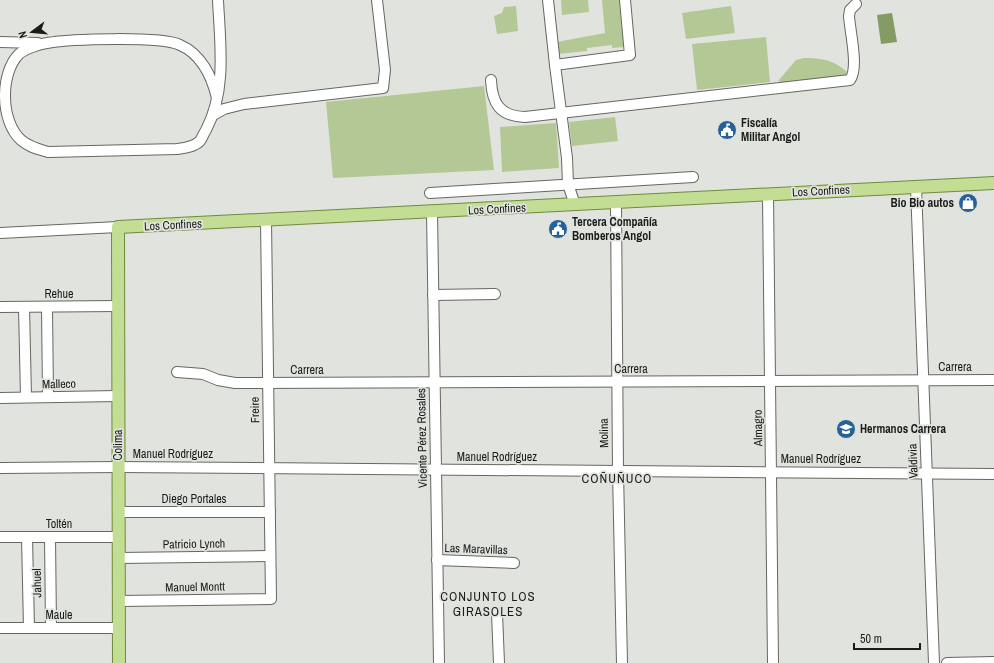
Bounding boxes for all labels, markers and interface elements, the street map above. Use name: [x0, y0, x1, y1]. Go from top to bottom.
north arrow: [12, 12, 52, 52]
text: N: [15, 30, 30, 40]
place label: Fiscalía Militar Angol: [741, 115, 800, 145]
public building icon: Fiscalía Militar Angol: [716, 119, 738, 141]
street label: Los Confines: [792, 181, 850, 201]
shop icon: Bio Bio autos: [957, 192, 979, 214]
place label: Bio Bio autos: [891, 195, 955, 211]
street label: Los Confines: [468, 199, 526, 219]
place label: Tercera Compañía Bomberos Angol: [572, 214, 658, 244]
street label: Los Confines: [144, 215, 202, 235]
public building icon: Tercera Compañía Bomberos Angol: [547, 218, 569, 240]
street label: Rehue: [45, 286, 74, 302]
street label: Carrera: [938, 359, 972, 375]
street label: Carrera: [614, 361, 648, 377]
street label: Carrera: [290, 362, 324, 378]
street label: Malleco: [42, 376, 76, 392]
street label: Vicente Pérez Rosales: [413, 388, 431, 488]
street label: Freire: [247, 397, 263, 423]
street label: Almagro: [750, 410, 766, 447]
street label: Molina: [596, 418, 612, 448]
school or university icon: Hermanos Carrera: [835, 418, 857, 440]
place label: Hermanos Carrera: [860, 421, 946, 437]
street label: Colima: [110, 429, 126, 461]
street label: Valdivia: [904, 443, 922, 479]
street label: Manuel Rodríguez: [133, 446, 213, 462]
street label: Manuel Rodríguez: [457, 449, 537, 465]
street label: Manuel Rodríguez: [781, 451, 861, 467]
district label: COÑUÑUCO: [582, 470, 652, 487]
street label: Diego Portales: [161, 491, 227, 507]
street label: Toltén: [46, 516, 72, 532]
street label: Patricio Lynch: [163, 535, 225, 553]
street label: Las Maravillas: [444, 540, 508, 558]
street label: Jahuel: [29, 568, 45, 598]
street label: Manuel Montt: [165, 578, 225, 596]
district label: CONJUNTO LOS GIRASOLES: [440, 588, 536, 620]
street label: Maule: [46, 607, 72, 623]
scale bar: [854, 625, 920, 651]
text: 50 m: [860, 631, 882, 647]

